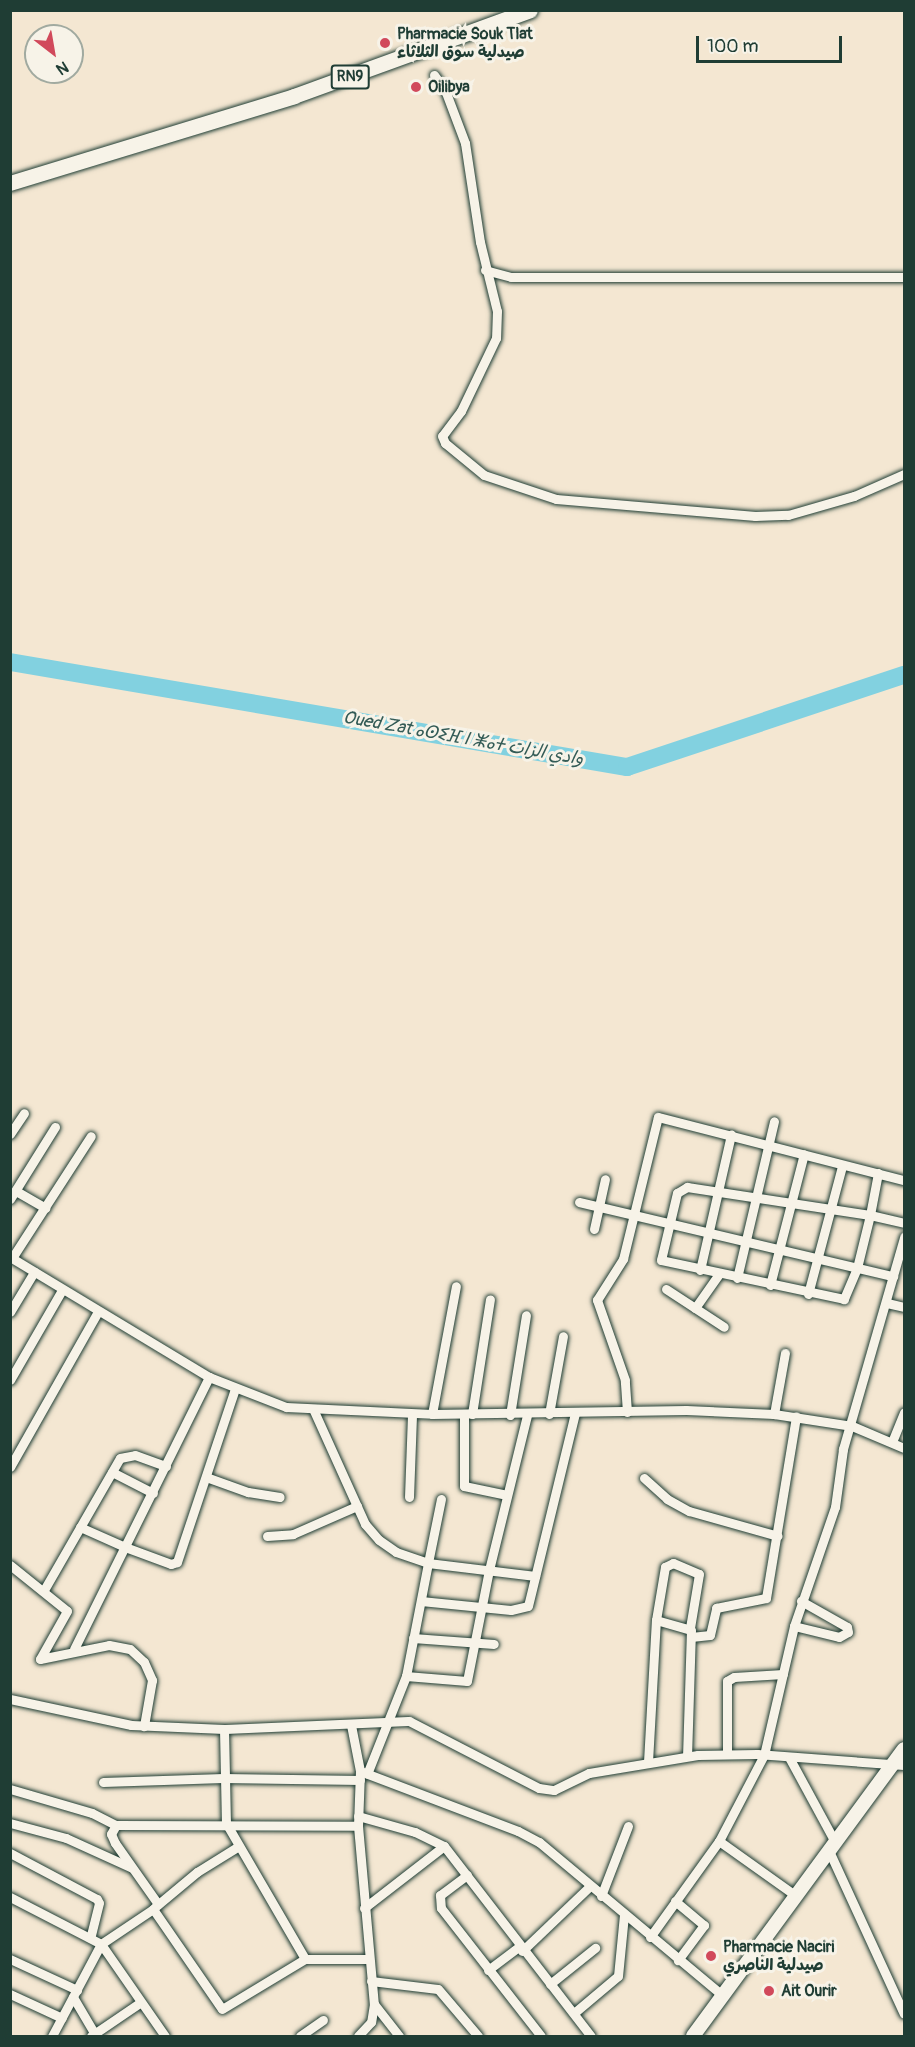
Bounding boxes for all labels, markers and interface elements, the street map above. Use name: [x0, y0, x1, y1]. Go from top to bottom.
north arrow: [24, 24, 84, 84]
place label: Pharmacie Souk Tlat صيدلية سوق الثلاثاء: [397, 24, 533, 62]
scale bar: [699, 24, 844, 62]
text: 100 m: [707, 35, 759, 58]
marker: Pharmacie Souk Tlat صيدلية سوق الثلاثاء: [378, 36, 392, 50]
text: N: [52, 56, 72, 79]
road number: RN9: [330, 65, 370, 89]
place label: Oilibya: [428, 77, 470, 97]
marker: Oilibya: [409, 80, 423, 94]
water label: Oued Zat ⴰⵙⵉⴼ ⵏ ⵥⴰⵜ وادي الزات: [341, 707, 585, 771]
place label: Pharmacie Naciri صيدلية الناصري: [723, 1937, 834, 1975]
marker: Pharmacie Naciri صيدلية الناصري: [704, 1949, 718, 1963]
place label: Ait Ourir: [781, 1981, 837, 2001]
marker: Ait Ourir: [762, 1984, 776, 1998]

